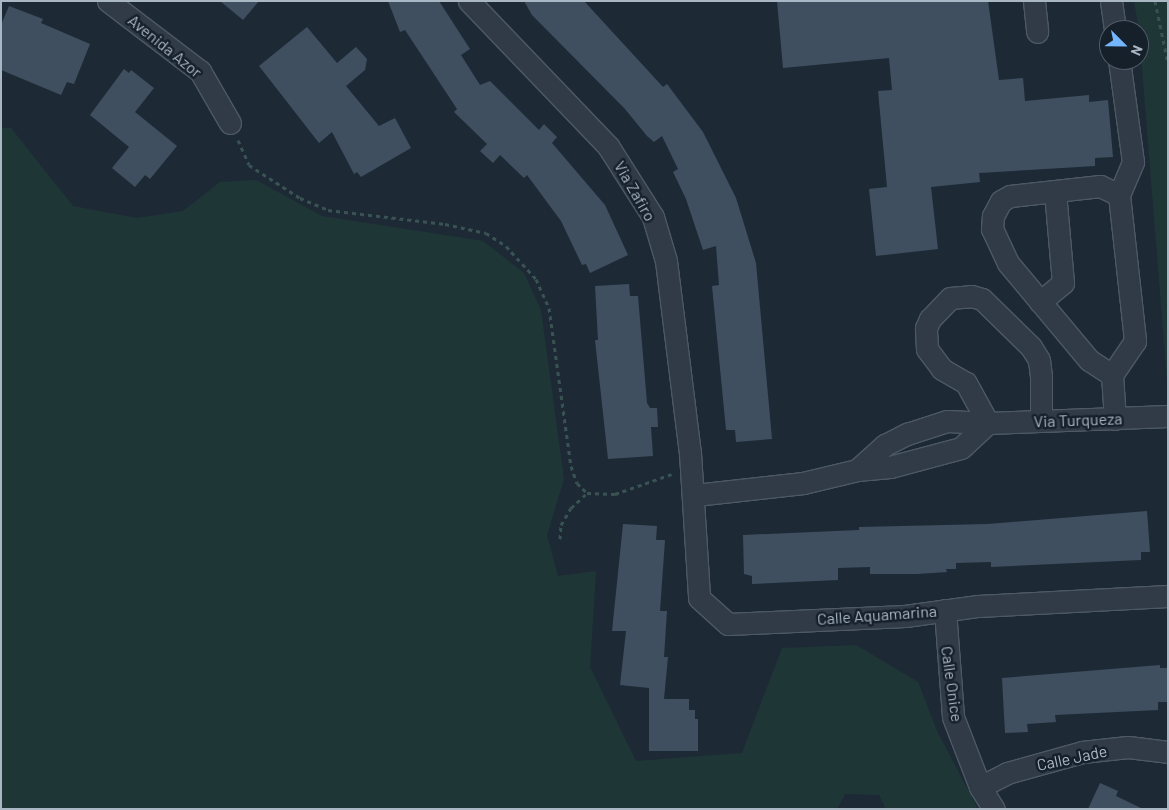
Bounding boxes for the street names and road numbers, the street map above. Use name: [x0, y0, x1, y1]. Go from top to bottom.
street label: Avenida Azor: [124, 10, 206, 82]
street label: Via Zafiro: [610, 158, 660, 224]
street label: Via Turqueza: [1033, 409, 1123, 431]
street label: Calle Aquamarina: [817, 601, 937, 629]
street label: Calle Onice: [937, 645, 967, 723]
street label: Calle Jade: [1035, 741, 1109, 775]

